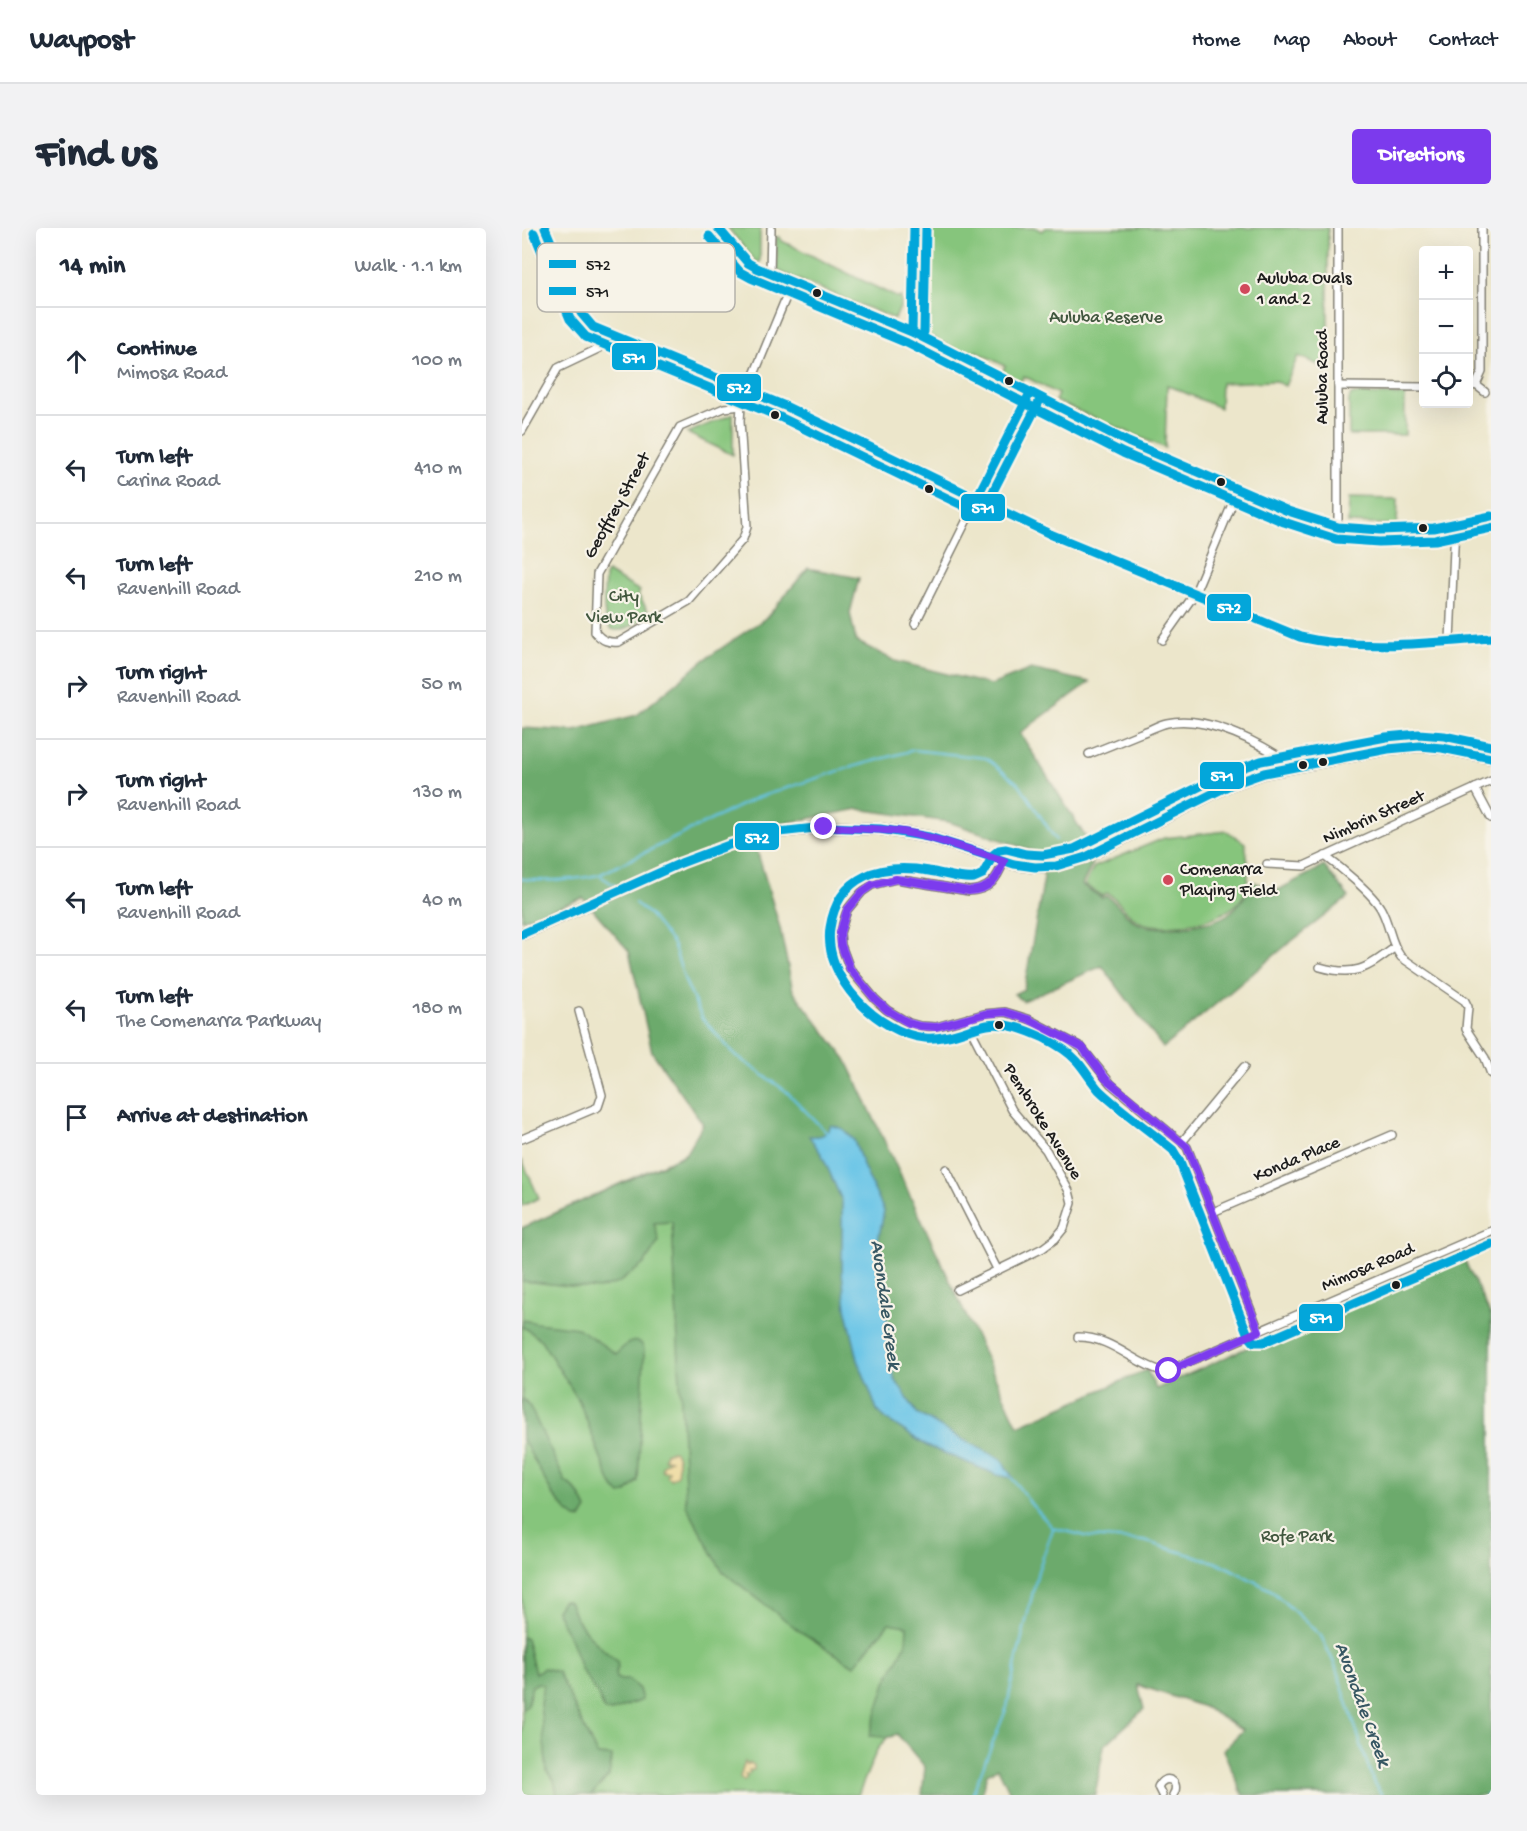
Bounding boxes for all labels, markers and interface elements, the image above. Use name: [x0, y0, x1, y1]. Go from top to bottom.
text: Waypost: [30, 25, 133, 58]
text: Home: [1192, 29, 1240, 54]
text: Map: [1273, 29, 1310, 54]
text: About: [1343, 29, 1396, 54]
text: Contact: [1429, 29, 1497, 54]
button: Directions: [1352, 129, 1491, 184]
text: Find us: [36, 132, 156, 181]
legend: [537, 243, 735, 312]
map controls: [1419, 246, 1473, 408]
button: +: [1419, 246, 1473, 300]
text: 14 min: [60, 252, 125, 283]
text: Walk · 1.1 km: [355, 256, 462, 279]
text: 572: [586, 258, 611, 277]
place label: Auluba Ovals 1 and 2: [1256, 269, 1353, 311]
marker: Auluba Ovals 1 and 2: [1238, 282, 1252, 296]
text: 571: [586, 285, 609, 304]
unlabelled marker: [811, 287, 823, 299]
button: −: [1419, 300, 1473, 354]
park label: Auluba Reserve: [1049, 308, 1163, 329]
street label: Auluba Road: [1313, 328, 1334, 424]
text: Continue: [117, 337, 197, 363]
line badge: 571: [611, 342, 657, 371]
icon: ahead: [60, 345, 93, 378]
text: 100 m: [412, 350, 462, 373]
text: 571: [622, 351, 646, 370]
button: locate: [1419, 354, 1473, 408]
text: Mimosa Road: [117, 363, 227, 386]
line badge: 572: [716, 373, 762, 402]
unlabelled marker: [1003, 375, 1015, 387]
text: 572: [727, 381, 751, 400]
unlabelled marker: [769, 409, 781, 421]
text: Turn left: [117, 445, 191, 471]
street label: Geoffrey Street: [580, 448, 657, 563]
icon: left: [60, 453, 93, 486]
text: 410 m: [414, 458, 462, 481]
text: Carina Road: [117, 471, 219, 494]
unlabelled marker: [1215, 476, 1227, 488]
unlabelled marker: [923, 483, 935, 495]
line badge: 571: [960, 493, 1006, 522]
text: 571: [971, 501, 995, 520]
unlabelled marker: [1417, 522, 1429, 534]
text: Turn left: [117, 553, 191, 579]
icon: left: [60, 561, 93, 594]
text: 210 m: [414, 566, 462, 589]
text: Ravenhill Road: [117, 579, 240, 602]
park label: City View Park: [585, 587, 664, 629]
line badge: 572: [1206, 593, 1252, 622]
text: 572: [1217, 601, 1241, 620]
text: Turn right: [117, 661, 205, 687]
icon: right: [60, 669, 93, 702]
text: 50 m: [421, 674, 462, 697]
text: Ravenhill Road: [117, 687, 240, 710]
unlabelled marker: [1317, 756, 1329, 768]
unlabelled marker: [1297, 759, 1309, 771]
line badge: 571: [1199, 761, 1245, 790]
text: Turn right: [117, 769, 205, 795]
text: 571: [1210, 769, 1234, 788]
icon: right: [60, 777, 93, 810]
text: 130 m: [413, 782, 462, 805]
street label: Nimbrin Street: [1320, 786, 1430, 850]
text: Ravenhill Road: [117, 795, 240, 818]
route end: [810, 813, 836, 839]
line badge: 572: [734, 822, 780, 851]
text: 572: [745, 831, 769, 850]
place label: Comenarra Playing Field: [1179, 860, 1278, 902]
marker: Comenarra Playing Field: [1161, 873, 1175, 887]
text: Turn left: [117, 877, 191, 903]
icon: left: [60, 885, 93, 918]
text: 40 m: [422, 890, 462, 913]
text: Ravenhill Road: [117, 903, 240, 926]
text: Turn left: [117, 985, 191, 1011]
icon: left: [60, 993, 93, 1026]
text: 180 m: [413, 998, 462, 1021]
text: The Comenarra Parkway: [117, 1011, 321, 1034]
unlabelled marker: [993, 1019, 1005, 1031]
street label: Pembroke Avenue: [997, 1059, 1086, 1185]
icon: arrive: [60, 1101, 93, 1134]
text: Arrive at destination: [117, 1104, 307, 1130]
street label: Konda Place: [1251, 1132, 1344, 1188]
street label: Mimosa Road: [1318, 1238, 1419, 1297]
water label: Avondale Creek: [864, 1239, 905, 1373]
unlabelled marker: [1390, 1279, 1402, 1291]
line badge: 571: [1298, 1303, 1344, 1332]
text: 571: [1309, 1311, 1333, 1330]
route start: [1155, 1357, 1181, 1383]
park label: Rofe Park: [1261, 1527, 1335, 1548]
water label: Avondale Creek: [1328, 1640, 1395, 1772]

